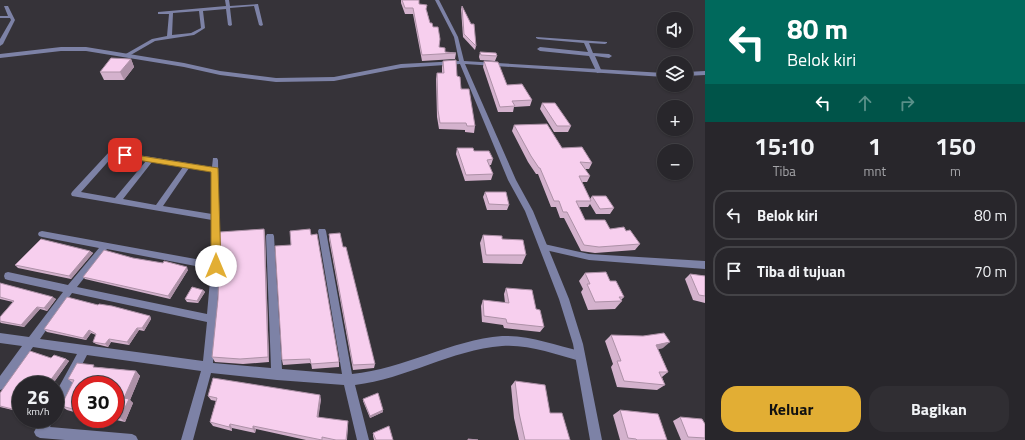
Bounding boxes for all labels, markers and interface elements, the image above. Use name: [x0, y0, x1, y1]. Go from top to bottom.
text: 80 m: [787, 7, 848, 50]
map controls: [657, 12, 693, 180]
button: sound: [657, 12, 693, 48]
icon: left: [721, 16, 773, 68]
text: Belok kiri: [787, 46, 856, 73]
button: layers: [657, 56, 693, 92]
icon: left: [812, 92, 834, 114]
icon: ahead: [854, 92, 876, 114]
icon: right: [896, 92, 918, 114]
button: +: [657, 100, 693, 136]
text: 15:10: [754, 128, 814, 164]
text: 1: [868, 128, 882, 164]
text: 150: [935, 128, 976, 164]
pin: [108, 138, 142, 172]
icon: arrive: [114, 144, 136, 166]
button: −: [657, 144, 693, 180]
text: Tiba: [773, 161, 796, 181]
text: mnt: [864, 161, 886, 181]
text: m: [950, 161, 961, 181]
icon: left: [723, 204, 745, 226]
text: Belok kiri: [757, 204, 818, 227]
text: 80 m: [974, 204, 1007, 227]
position arrow: [195, 245, 237, 287]
icon: arrive: [723, 260, 745, 282]
text: Tiba di tujuan: [757, 260, 845, 283]
text: 70 m: [974, 260, 1007, 283]
speed limit sign: 30: [72, 376, 124, 428]
text: 26: [27, 381, 49, 412]
button: Keluar: [721, 386, 861, 432]
button: Bagikan: [869, 386, 1009, 432]
text: km/h: [27, 404, 49, 419]

